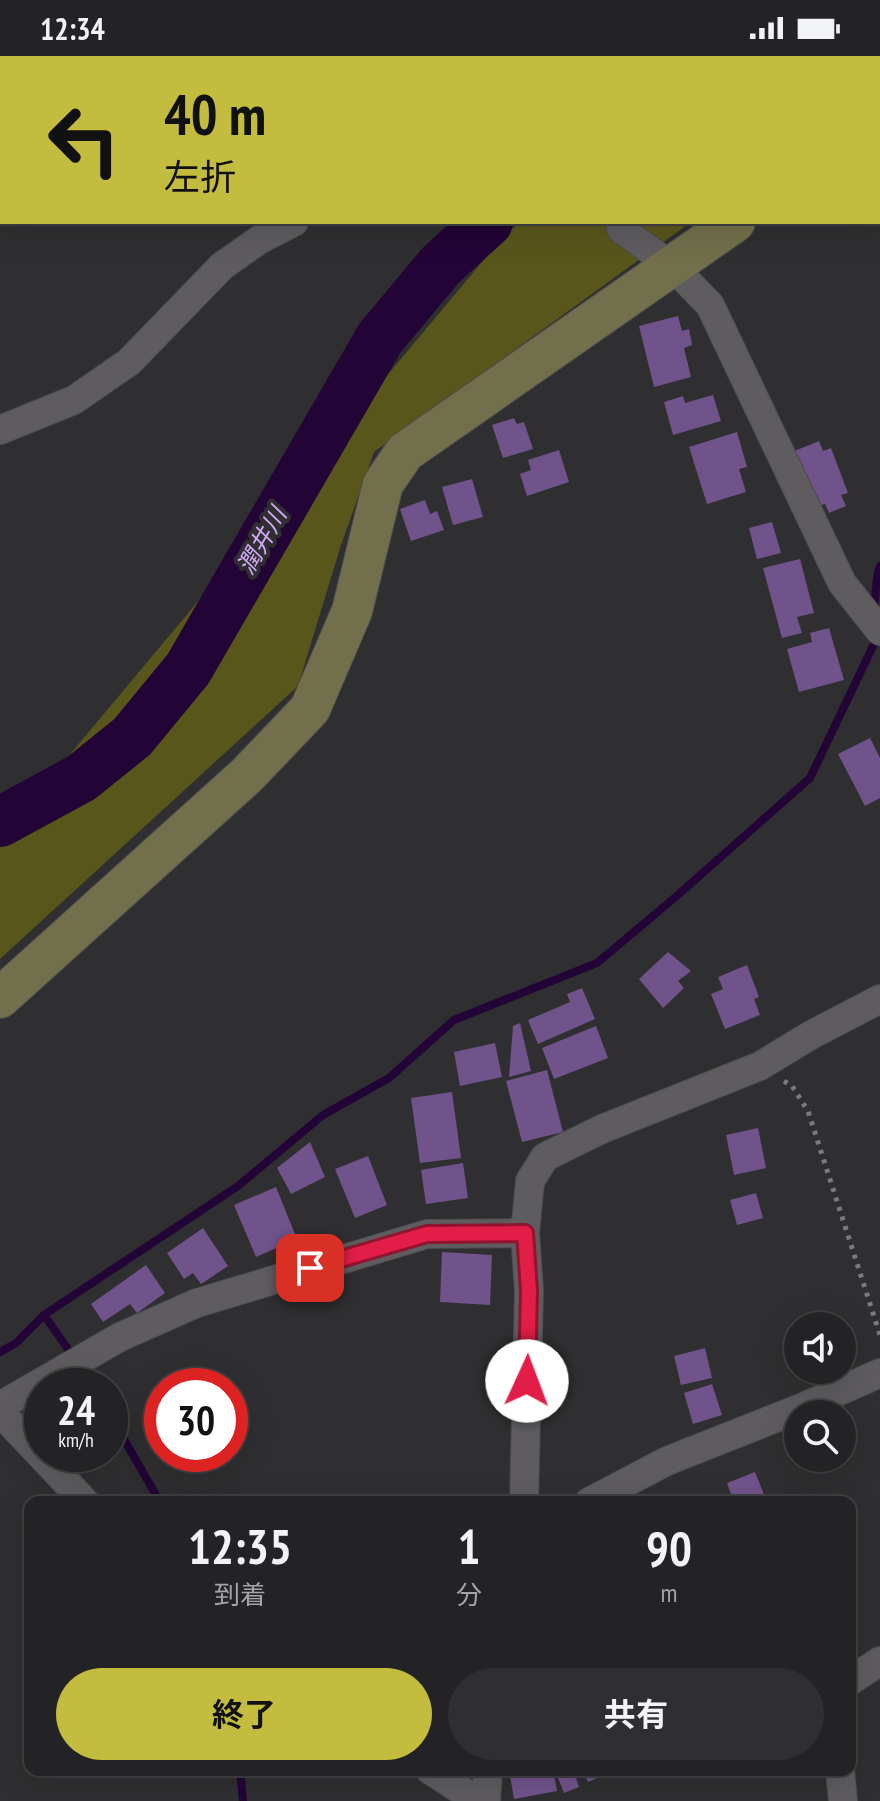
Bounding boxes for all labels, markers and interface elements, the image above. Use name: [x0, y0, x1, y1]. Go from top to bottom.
text: 12:34: [40, 9, 105, 48]
text: 40 m: [164, 78, 266, 150]
icon: left: [32, 88, 136, 192]
text: 左折: [164, 153, 236, 200]
water label: 潤井川: [230, 499, 294, 580]
pin: [276, 1234, 344, 1302]
icon: arrive: [288, 1246, 332, 1290]
map controls: [784, 1312, 856, 1472]
button: sound: [784, 1312, 856, 1384]
position arrow: [485, 1339, 569, 1423]
speed limit sign: 30: [144, 1368, 248, 1472]
text: 24: [57, 1384, 95, 1436]
button: search: [784, 1400, 856, 1472]
text: km/h: [58, 1427, 94, 1453]
text: 12:35: [188, 1515, 292, 1577]
text: 1: [457, 1515, 480, 1577]
text: 90: [646, 1517, 692, 1579]
text: m: [661, 1576, 677, 1609]
text: 到着: [214, 1578, 266, 1611]
text: 分: [456, 1578, 482, 1611]
button: 終了: [56, 1668, 432, 1760]
button: 共有: [448, 1668, 824, 1760]

